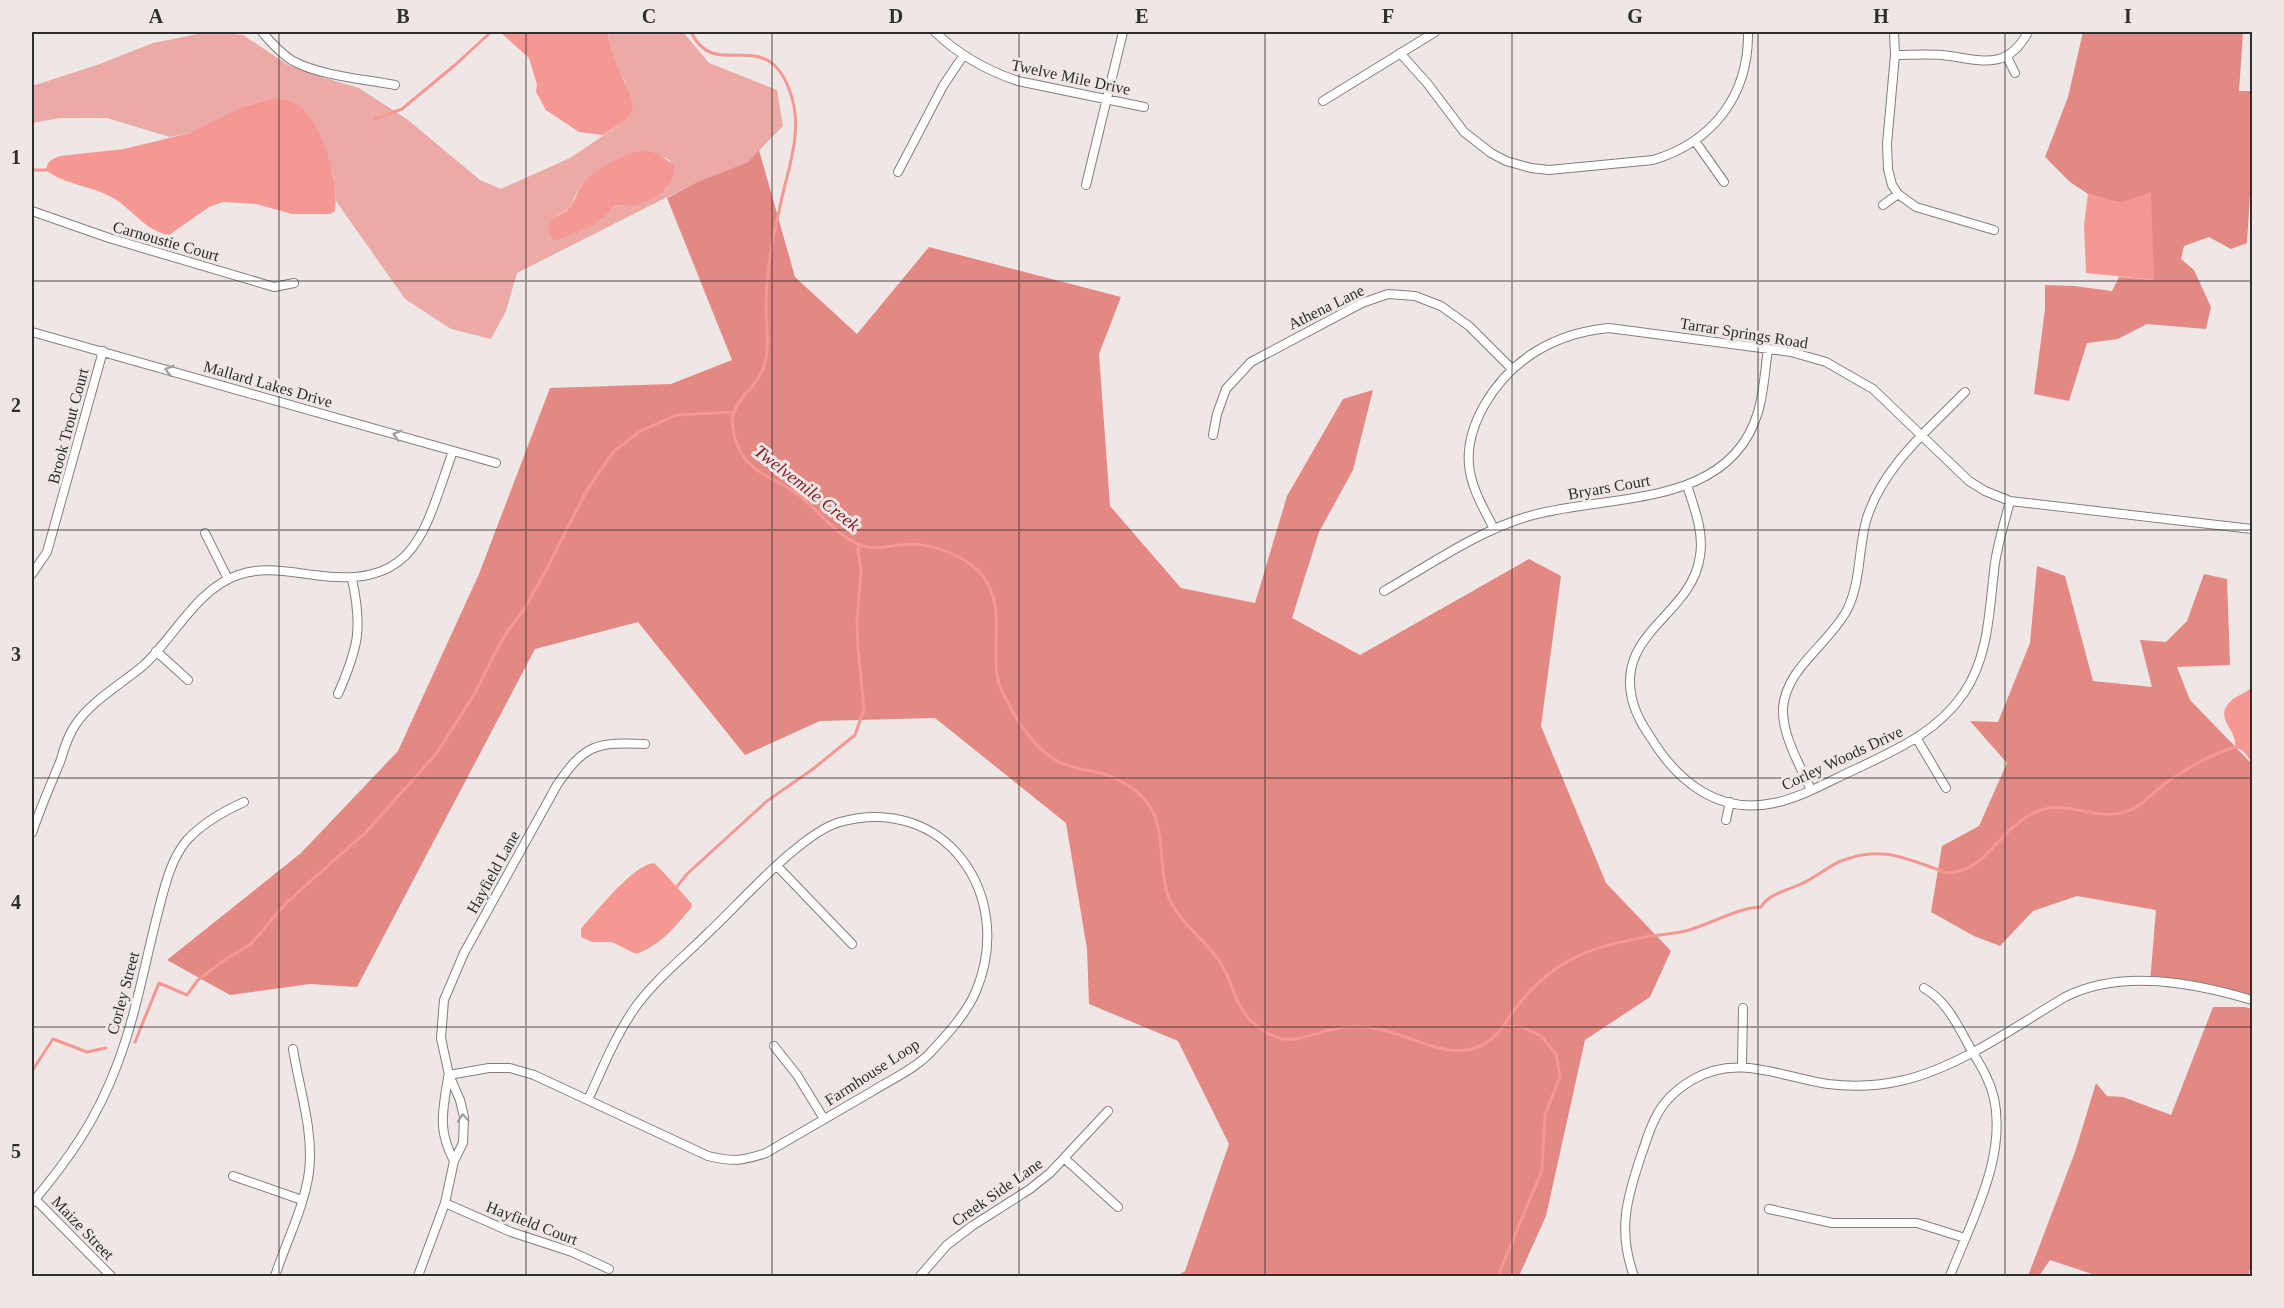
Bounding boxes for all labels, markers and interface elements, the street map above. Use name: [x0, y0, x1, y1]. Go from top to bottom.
text: A: [149, 5, 164, 27]
text: B: [396, 5, 410, 27]
text: C: [642, 5, 656, 27]
text: D: [889, 5, 903, 27]
text: E: [1135, 5, 1149, 27]
text: F: [1382, 5, 1394, 27]
text: G: [1627, 5, 1643, 27]
text: H: [1873, 5, 1889, 27]
text: I: [2124, 5, 2132, 27]
street label: Twelve Mile Drive: [1010, 56, 1132, 98]
text: 1: [11, 146, 21, 168]
street label: Carnoustie Court: [111, 218, 222, 264]
street label: Athena Lane: [1285, 281, 1367, 333]
street label: Tarrar Springs Road: [1679, 314, 1809, 353]
street label: Mallard Lakes Drive: [202, 357, 334, 411]
one-way arrow: [164, 365, 175, 377]
street label: Brook Trout Court: [44, 366, 92, 486]
text: 2: [11, 394, 21, 416]
one-way arrow: [392, 430, 403, 442]
water label: Twelvemile Creek: [751, 441, 864, 536]
street label: Bryars Court: [1567, 471, 1652, 504]
text: 3: [11, 643, 21, 665]
street label: Corley Woods Drive: [1779, 722, 1906, 794]
street label: Hayfield Lane: [463, 828, 524, 917]
text: 4: [11, 891, 21, 913]
street label: Corley Street: [104, 949, 143, 1036]
street label: Farmhouse Loop: [822, 1035, 923, 1110]
one-way arrow: [457, 1113, 470, 1123]
text: 5: [11, 1140, 21, 1162]
street label: Creek Side Lane: [948, 1154, 1046, 1230]
street label: Maize Street: [49, 1193, 118, 1264]
street label: Hayfield Court: [484, 1198, 581, 1249]

